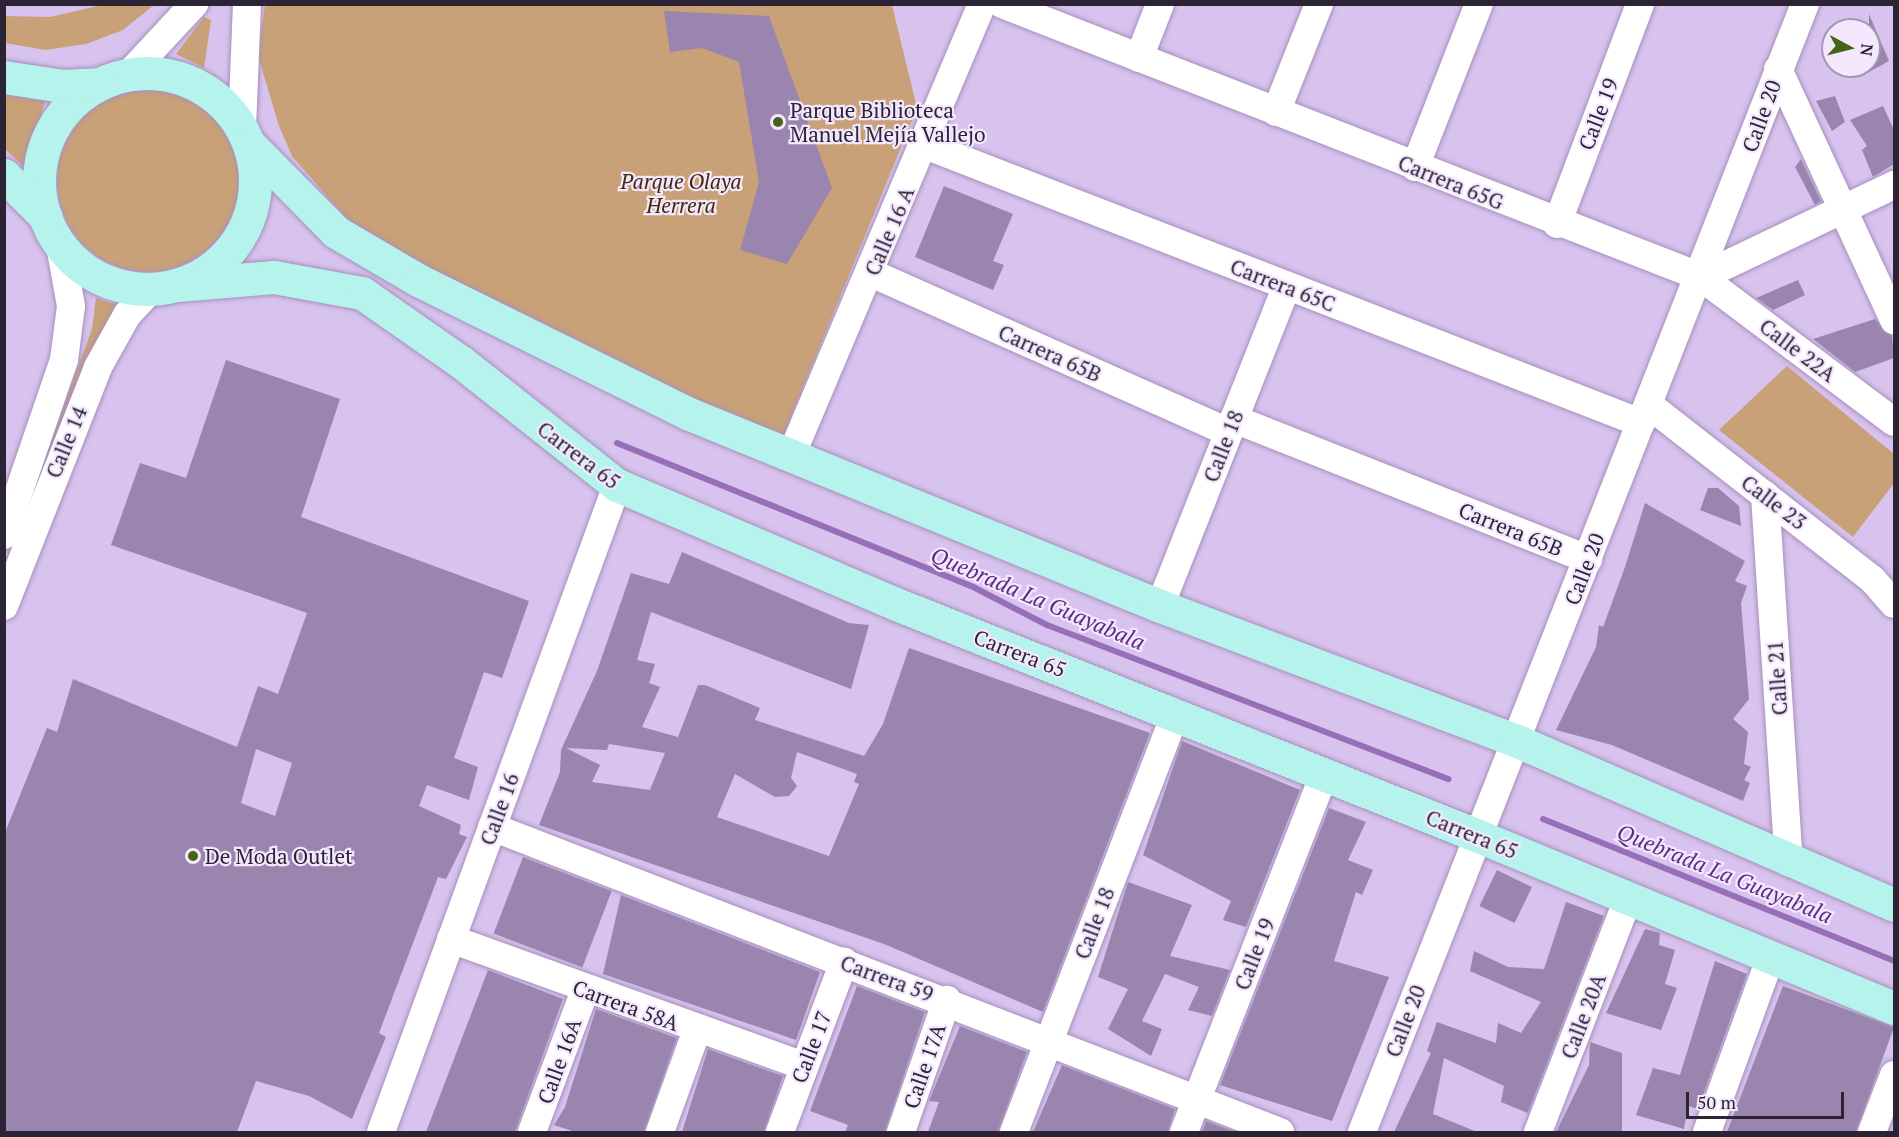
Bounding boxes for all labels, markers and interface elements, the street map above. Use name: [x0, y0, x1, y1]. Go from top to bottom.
north arrow: [1821, 18, 1881, 78]
text: N: [1855, 43, 1879, 57]
street label: Calle 19: [1573, 75, 1623, 153]
street label: Calle 20: [1736, 77, 1786, 155]
place label: Parque Biblioteca Manuel Mejía Vallejo: [790, 97, 986, 147]
marker: Parque Biblioteca Manuel Mejía Vallejo: [771, 115, 785, 129]
street label: Carrera 65G: [1395, 149, 1507, 215]
park label: Parque Olaya Herrera: [620, 168, 742, 218]
street label: Calle 16 A: [859, 183, 919, 279]
street label: Carrera 65C: [1227, 253, 1339, 317]
street label: Calle 22A: [1755, 313, 1841, 387]
street label: Carrera 65B: [995, 319, 1105, 387]
street label: Calle 14: [40, 403, 92, 481]
street label: Calle 18: [1198, 407, 1248, 485]
street label: Carrera 65: [533, 416, 625, 494]
street label: Calle 23: [1737, 469, 1811, 535]
street label: Carrera 65B: [1455, 497, 1567, 561]
street label: Calle 20: [1559, 530, 1609, 608]
water label: Quebrada La Guayabala: [927, 541, 1149, 655]
street label: Carrera 65: [970, 624, 1070, 682]
street label: Calle 21: [1762, 640, 1792, 716]
street label: Calle 16: [474, 770, 524, 848]
street label: Carrera 65: [1422, 804, 1522, 864]
water label: Quebrada La Guayabala: [1614, 818, 1836, 928]
place label: De Moda Outlet: [205, 843, 353, 869]
marker: De Moda Outlet: [186, 849, 200, 863]
street label: Calle 18: [1069, 884, 1119, 962]
street label: Calle 19: [1229, 915, 1279, 993]
street label: Carrera 59: [837, 950, 937, 1006]
street label: Calle 20A: [1555, 970, 1611, 1062]
street label: Carrera 58A: [569, 974, 683, 1036]
street label: Calle 20: [1380, 982, 1430, 1060]
street label: Calle 17: [786, 1008, 836, 1086]
street label: Calle 16A: [532, 1015, 586, 1107]
street label: Calle 17A: [898, 1020, 950, 1112]
scale bar: [1689, 1080, 1846, 1118]
text: 50 m: [1697, 1090, 1736, 1114]

